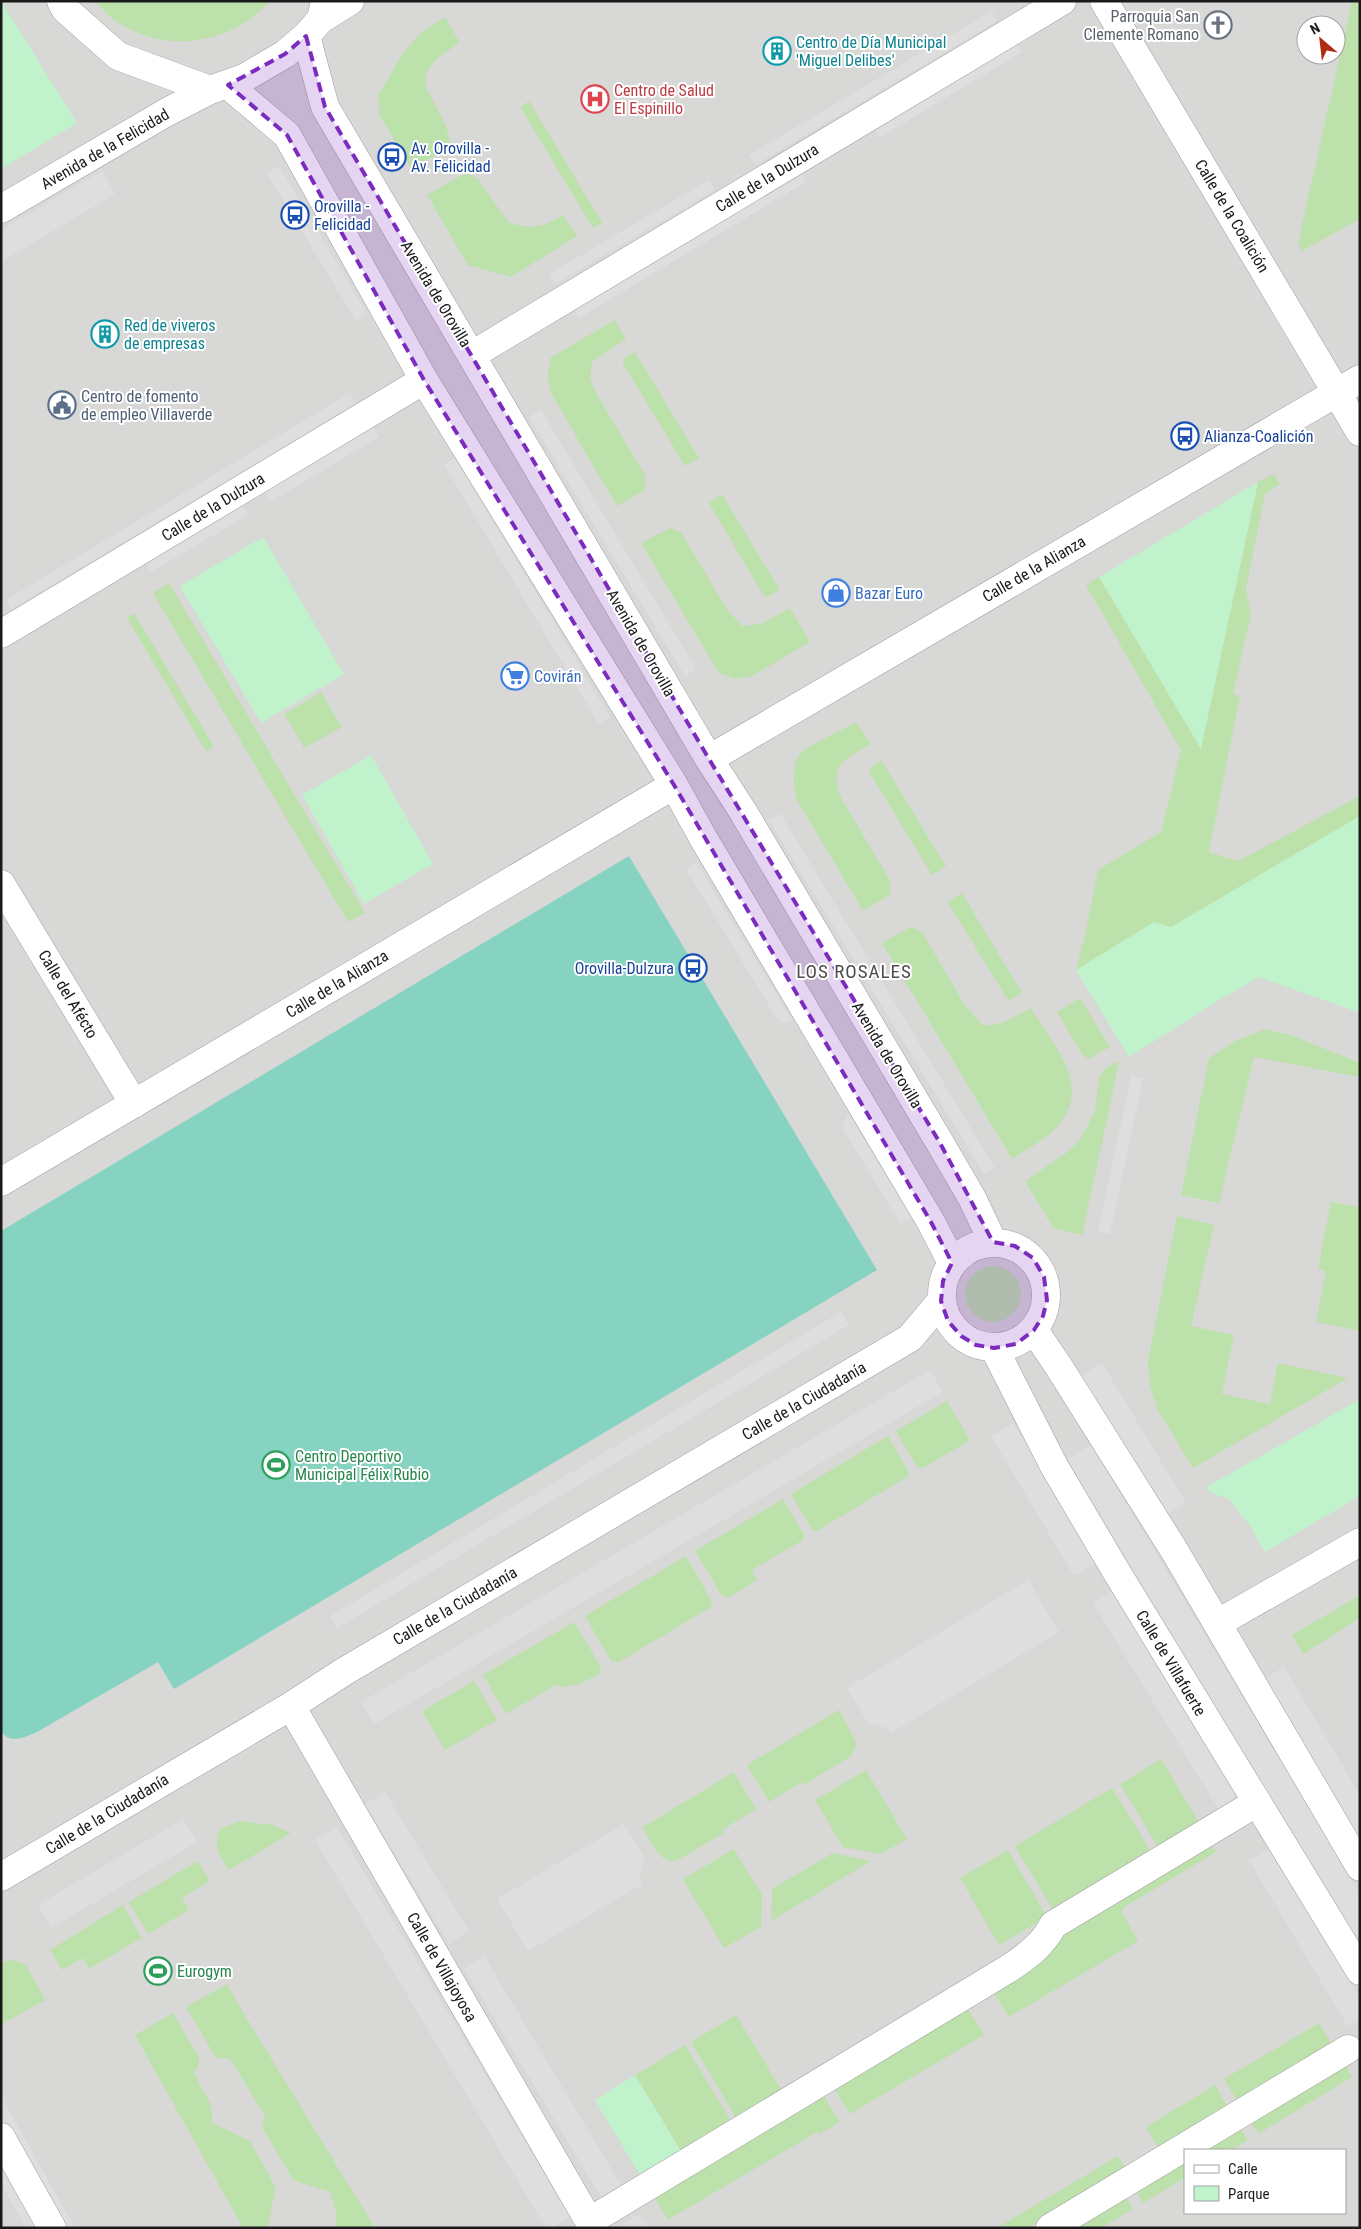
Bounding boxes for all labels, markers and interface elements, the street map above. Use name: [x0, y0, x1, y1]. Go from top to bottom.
place label: Parroquia San Clemente Romano: [1084, 7, 1199, 44]
church icon: Parroquia San Clemente Romano: [1203, 10, 1233, 40]
north arrow: [1296, 15, 1346, 65]
text: N: [1307, 19, 1322, 38]
place label: Centro de Día Municipal 'Miguel Delibes': [796, 33, 946, 70]
building icon: Centro de Día Municipal 'Miguel Delibes': [762, 36, 792, 66]
place label: Centro de Salud El Espinillo: [614, 81, 714, 118]
hospital icon: Centro de Salud El Espinillo: [580, 84, 610, 114]
street label: Avenida de la Felicidad: [38, 105, 172, 193]
place label: Av. Orovilla - Av. Felicidad: [411, 139, 491, 176]
street label: Calle de la Dulzura: [712, 140, 822, 216]
bus stop icon: Av. Orovilla - Av. Felicidad: [377, 142, 407, 172]
street label: Calle de la Coalición: [1191, 156, 1273, 276]
place label: Orovilla - Felicidad: [314, 197, 371, 234]
bus stop icon: Orovilla - Felicidad: [280, 200, 310, 230]
street label: Avenida de Orovilla: [397, 237, 475, 351]
place label: Red de viveros de empresas: [124, 316, 216, 353]
building icon: Red de viveros de empresas: [90, 319, 120, 349]
place label: Centro de fomento de empleo Villaverde: [81, 387, 212, 424]
public building icon: Centro de fomento de empleo Villaverde: [47, 390, 77, 420]
bus stop icon: Alianza-Coalición: [1170, 421, 1200, 451]
place label: Alianza-Coalición: [1204, 427, 1314, 446]
street label: Calle de la Dulzura: [158, 469, 268, 545]
street label: Calle de la Alianza: [979, 532, 1089, 606]
shop icon: Bazar Euro: [821, 578, 851, 608]
place label: Bazar Euro: [855, 584, 923, 603]
street label: Avenida de Orovilla: [603, 586, 679, 700]
supermarket icon: Covirán: [500, 661, 530, 691]
place label: Covirán: [534, 667, 581, 686]
street label: Calle del Afécto: [34, 946, 102, 1042]
street label: Calle de la Alianza: [282, 946, 392, 1022]
bus stop icon: Orovilla-Dulzura: [678, 953, 708, 983]
place label: Orovilla-Dulzura: [575, 959, 674, 978]
district label: LOS ROSALES: [796, 960, 912, 983]
street label: Avenida de Orovilla: [848, 998, 926, 1112]
street label: Calle de la Ciudadanía: [739, 1358, 869, 1444]
place label: Centro Deportivo Municipal Félix Rubio: [295, 1447, 429, 1484]
sports icon: Centro Deportivo Municipal Félix Rubio: [261, 1450, 291, 1480]
street label: Calle de la Ciudadanía: [390, 1563, 520, 1649]
street label: Calle de Villafuerte: [1132, 1607, 1210, 1719]
street label: Calle de la Ciudadanía: [42, 1770, 172, 1858]
street label: Calle de Villajoyosa: [403, 1909, 481, 2025]
sports icon: Eurogym: [143, 1956, 173, 1986]
place label: Eurogym: [177, 1962, 232, 1981]
legend: [1184, 2149, 1346, 2214]
text: Calle: [1228, 2160, 1258, 2178]
text: Parque: [1228, 2185, 1270, 2203]

